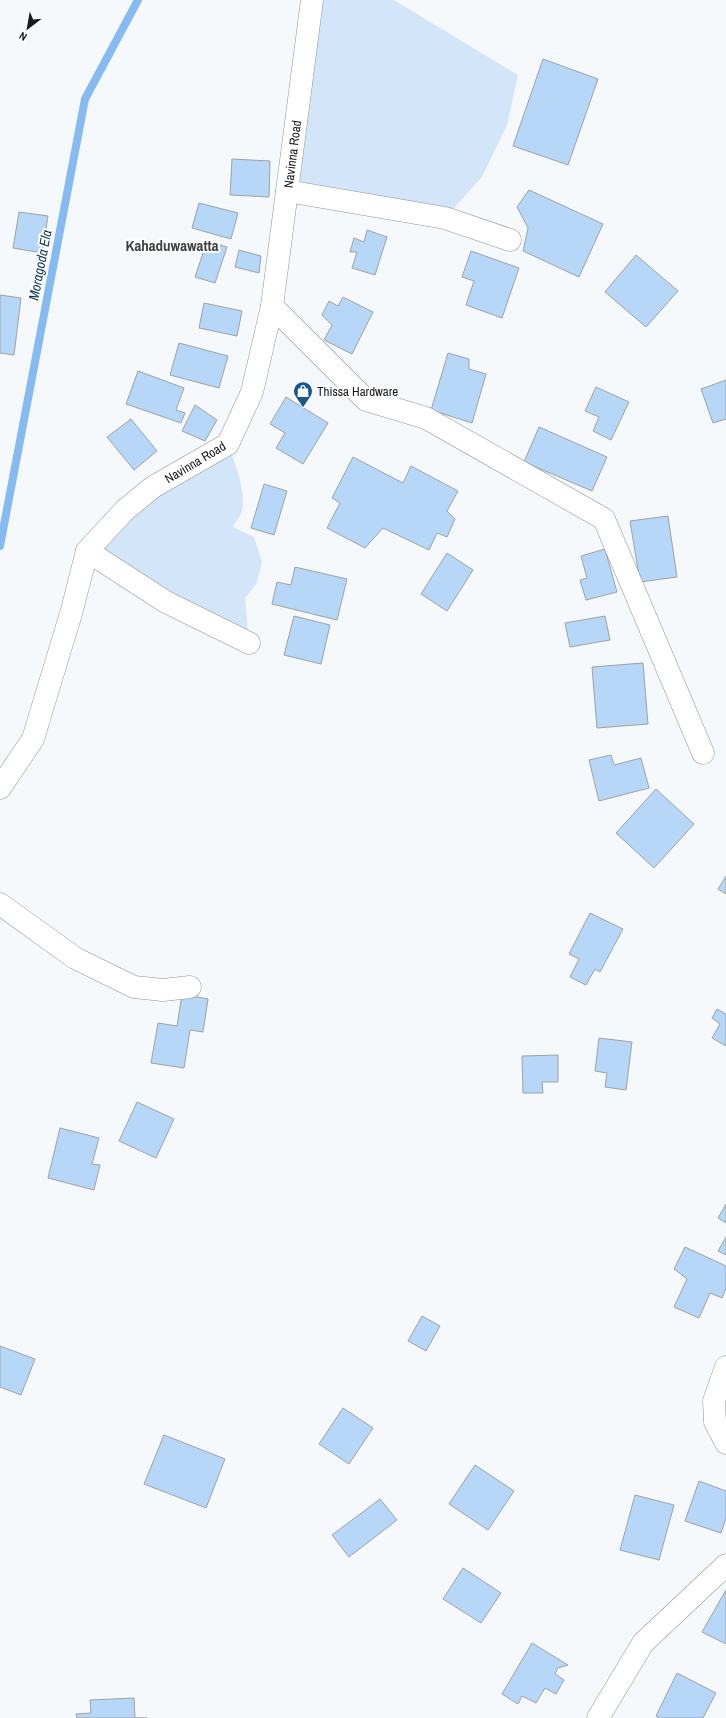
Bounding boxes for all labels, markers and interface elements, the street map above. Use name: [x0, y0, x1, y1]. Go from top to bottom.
north arrow: [8, 8, 48, 48]
text: N: [16, 29, 29, 44]
street label: Navinna Road: [280, 119, 305, 189]
water label: Moragoda Ela: [24, 228, 56, 302]
district label: Kahaduwawatta: [126, 235, 219, 256]
shop icon: Thissa Hardware: [292, 380, 314, 408]
place label: Thissa Hardware: [317, 383, 398, 400]
street label: Navinna Road: [162, 438, 229, 487]

